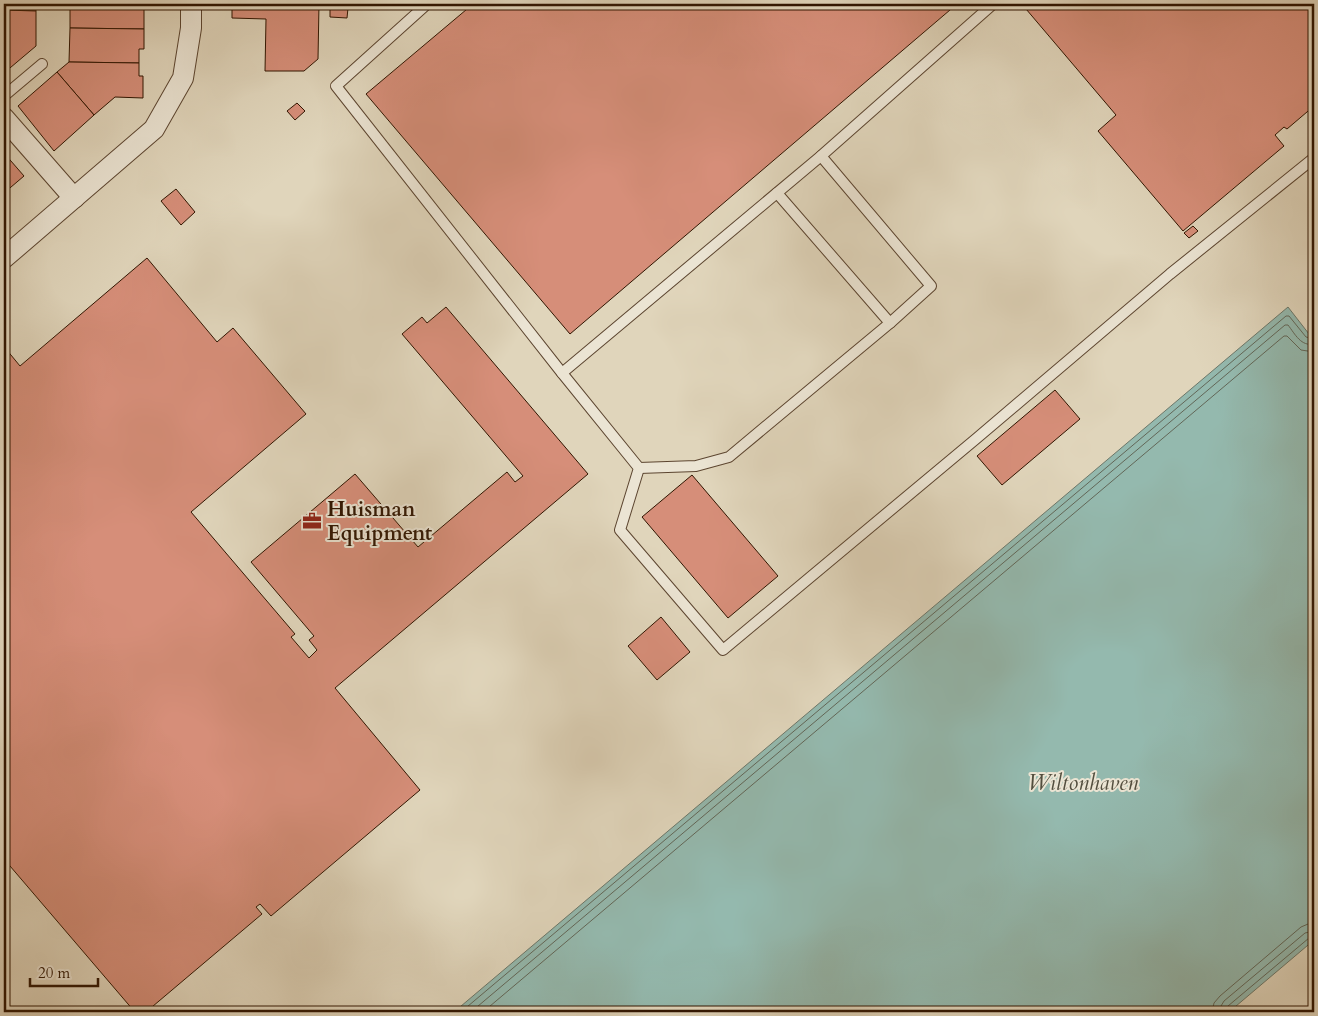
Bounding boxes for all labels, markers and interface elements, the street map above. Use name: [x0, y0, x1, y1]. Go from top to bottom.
place label: Huisman Equipment: [327, 495, 433, 548]
office icon: Huisman Equipment: [301, 510, 323, 532]
water label: Wiltonhaven: [1028, 768, 1139, 798]
scale bar: [30, 956, 98, 988]
text: 20 m: [38, 963, 70, 983]

